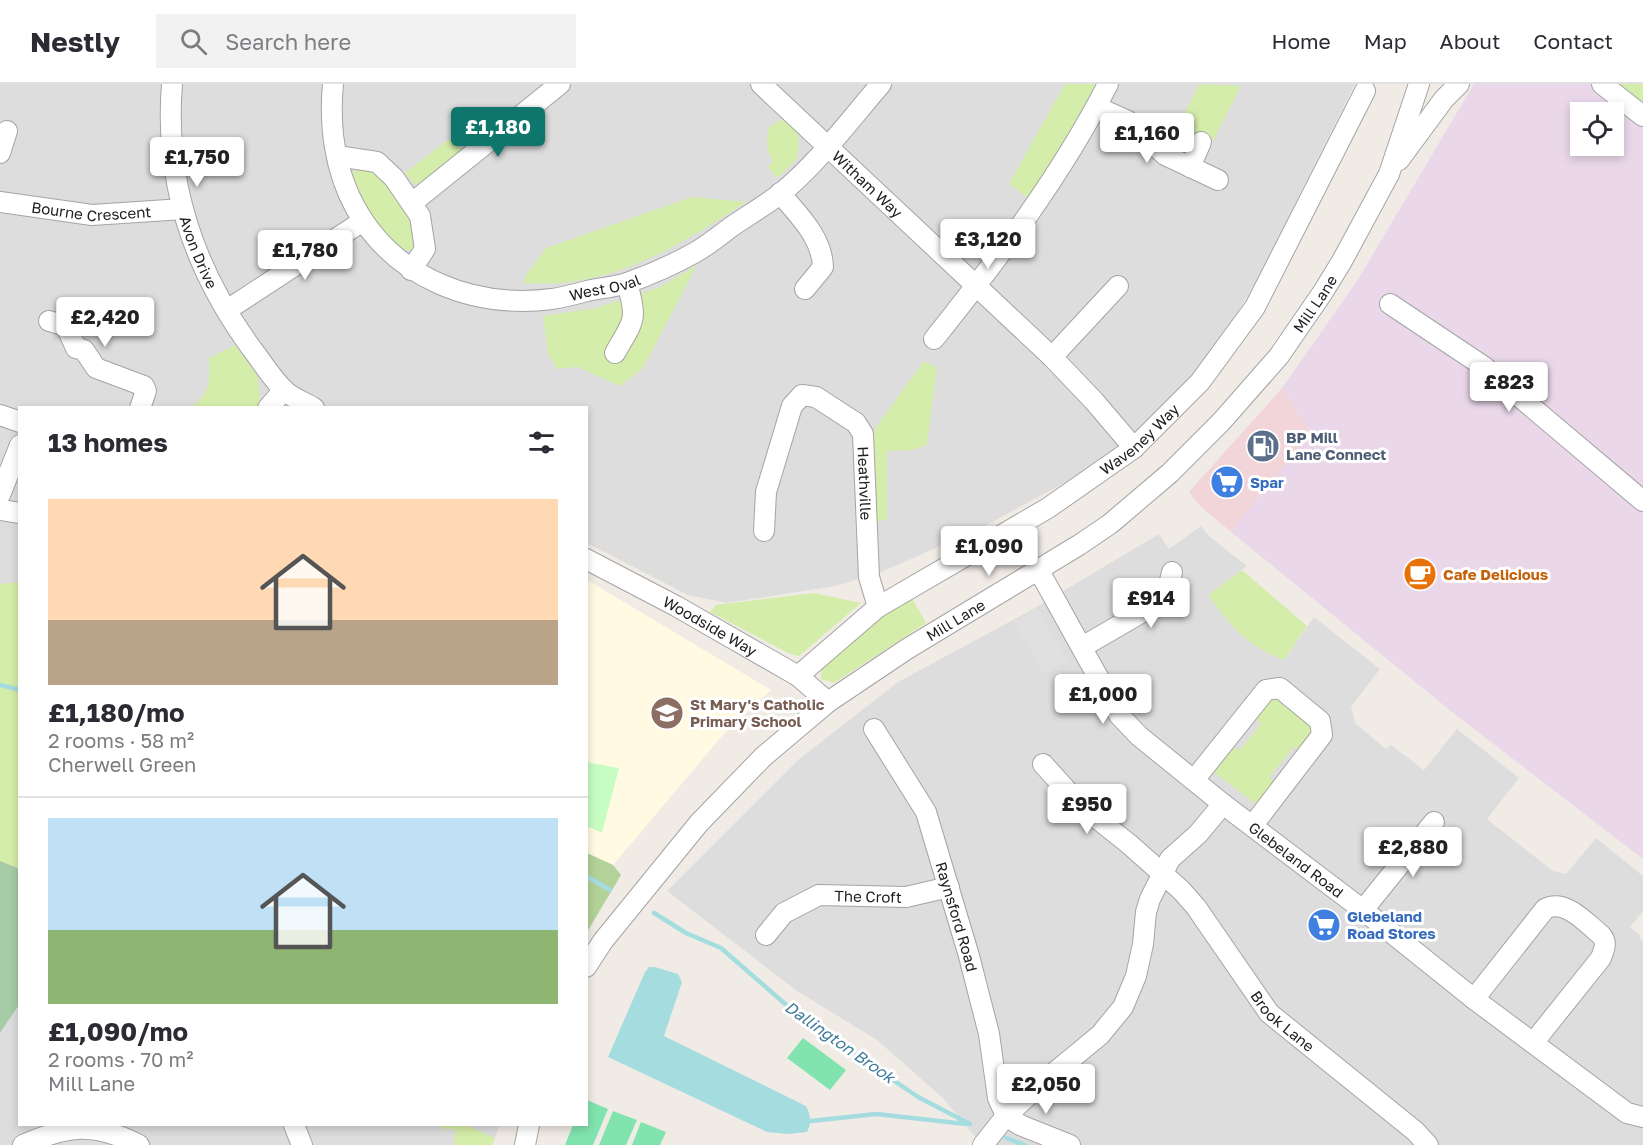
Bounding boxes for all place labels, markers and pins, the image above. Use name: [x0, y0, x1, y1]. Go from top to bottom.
pin: £1,180: [449, 107, 547, 158]
pin: £1,160: [1098, 113, 1196, 164]
pin: £1,750: [148, 137, 246, 188]
pin: £3,120: [939, 219, 1037, 270]
pin: £1,780: [256, 230, 354, 281]
pin: £2,420: [56, 297, 154, 348]
pin: £823: [1473, 362, 1545, 413]
fuel station icon: BP Mill Lane Connect: [1245, 428, 1281, 464]
place label: BP Mill Lane Connect: [1286, 428, 1386, 463]
supermarket icon: Spar: [1209, 464, 1245, 500]
place label: Spar: [1250, 473, 1284, 491]
pin: £1,090: [940, 526, 1038, 577]
cafe icon: Cafe Delicious: [1402, 556, 1438, 592]
place label: Cafe Delicious: [1443, 565, 1548, 583]
pin: £914: [1115, 578, 1187, 629]
pin: £1,000: [1054, 674, 1152, 725]
school or university icon: St Mary's Catholic Primary School: [649, 695, 685, 731]
place label: St Mary's Catholic Primary School: [690, 695, 825, 730]
pin: £950: [1051, 784, 1123, 835]
pin: £2,880: [1364, 827, 1462, 878]
supermarket icon: Glebeland Road Stores: [1306, 907, 1342, 943]
place label: Glebeland Road Stores: [1347, 907, 1436, 942]
pin: £2,050: [997, 1064, 1095, 1115]

